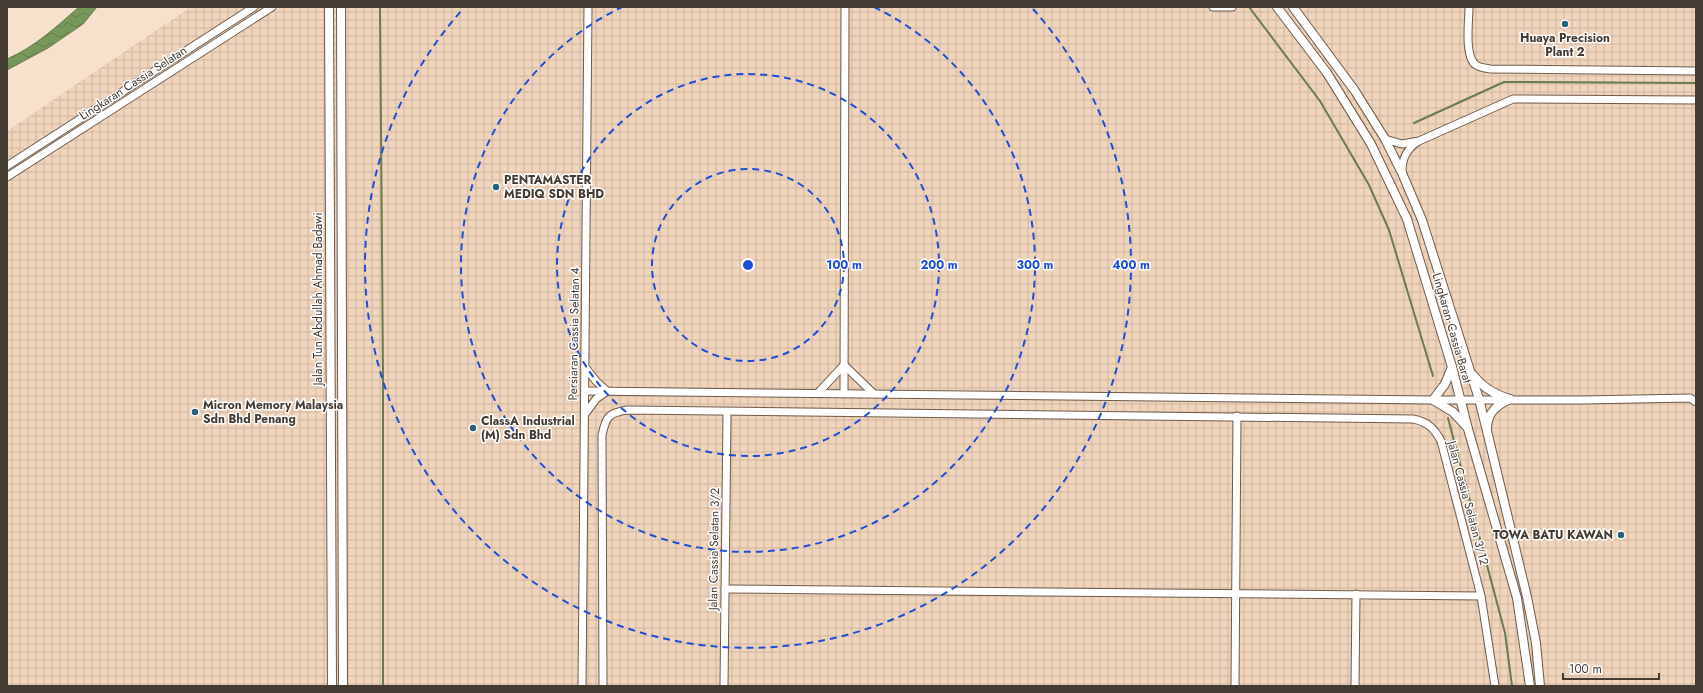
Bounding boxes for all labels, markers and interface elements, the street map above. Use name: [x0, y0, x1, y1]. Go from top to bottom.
marker: Huaya Precision Plant 2: [1560, 19, 1570, 29]
place label: Huaya Precision Plant 2: [1520, 29, 1610, 61]
street label: Lingkaran Cassia Selatan: [76, 41, 190, 125]
place label: PENTAMASTER MEDIQ SDN BHD: [504, 171, 604, 203]
marker: PENTAMASTER MEDIQ SDN BHD: [491, 182, 501, 192]
street label: Jalan Tun Abdullah Ahmad Badawi: [309, 212, 327, 388]
text: 100 m: [826, 256, 862, 274]
text: 200 m: [920, 256, 958, 274]
text: 300 m: [1017, 256, 1054, 274]
text: 400 m: [1112, 256, 1150, 274]
centre of rings: [741, 258, 755, 272]
street label: Persiaran Cassia Selatan 4: [564, 267, 584, 401]
street label: Lingkaran Cassia Barat: [1428, 271, 1476, 385]
place label: Micron Memory Malaysia Sdn Bhd Penang: [203, 396, 343, 428]
marker: Micron Memory Malaysia Sdn Bhd Penang: [190, 407, 200, 417]
place label: ClassA Industrial (M) Sdn Bhd: [481, 412, 575, 444]
marker: ClassA Industrial (M) Sdn Bhd: [468, 423, 478, 433]
street label: Jalan Cassia Selatan 3/12: [1442, 437, 1493, 567]
street label: Jalan Cassia Selatan 3/2: [704, 487, 724, 612]
place label: TOWA BATU KAWAN: [1493, 526, 1613, 544]
marker: TOWA BATU KAWAN: [1616, 530, 1626, 540]
scale bar: [1563, 655, 1659, 681]
text: 100 m: [1569, 660, 1602, 678]

